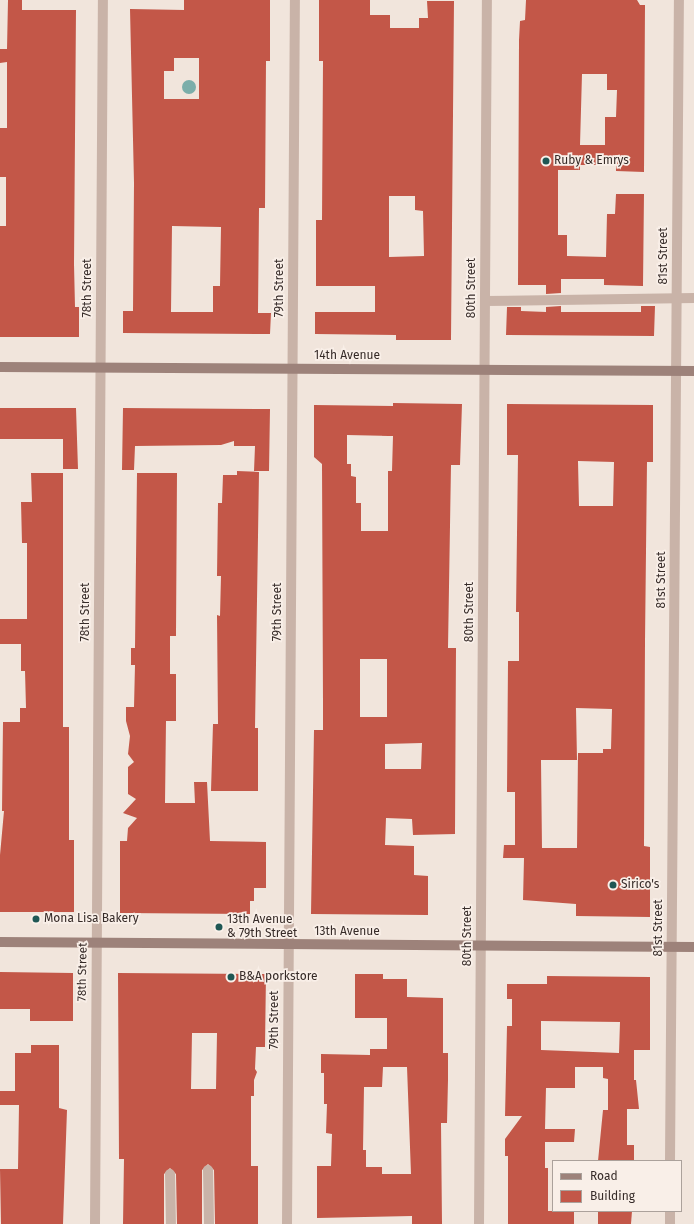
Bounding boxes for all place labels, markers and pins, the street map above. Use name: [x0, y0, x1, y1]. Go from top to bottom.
place label: Ruby & Emrys: [554, 154, 629, 168]
marker: Ruby & Emrys: [541, 156, 551, 166]
place label: Sirico's: [621, 878, 659, 892]
marker: Sirico's: [608, 880, 618, 890]
place label: Mona Lisa Bakery: [44, 912, 139, 926]
place label: 13th Avenue & 79th Street: [227, 913, 297, 941]
marker: Mona Lisa Bakery: [31, 914, 41, 924]
marker: 13th Avenue & 79th Street: [214, 922, 224, 932]
place label: B&A porkstore: [239, 970, 318, 984]
marker: B&A porkstore: [226, 972, 236, 982]

